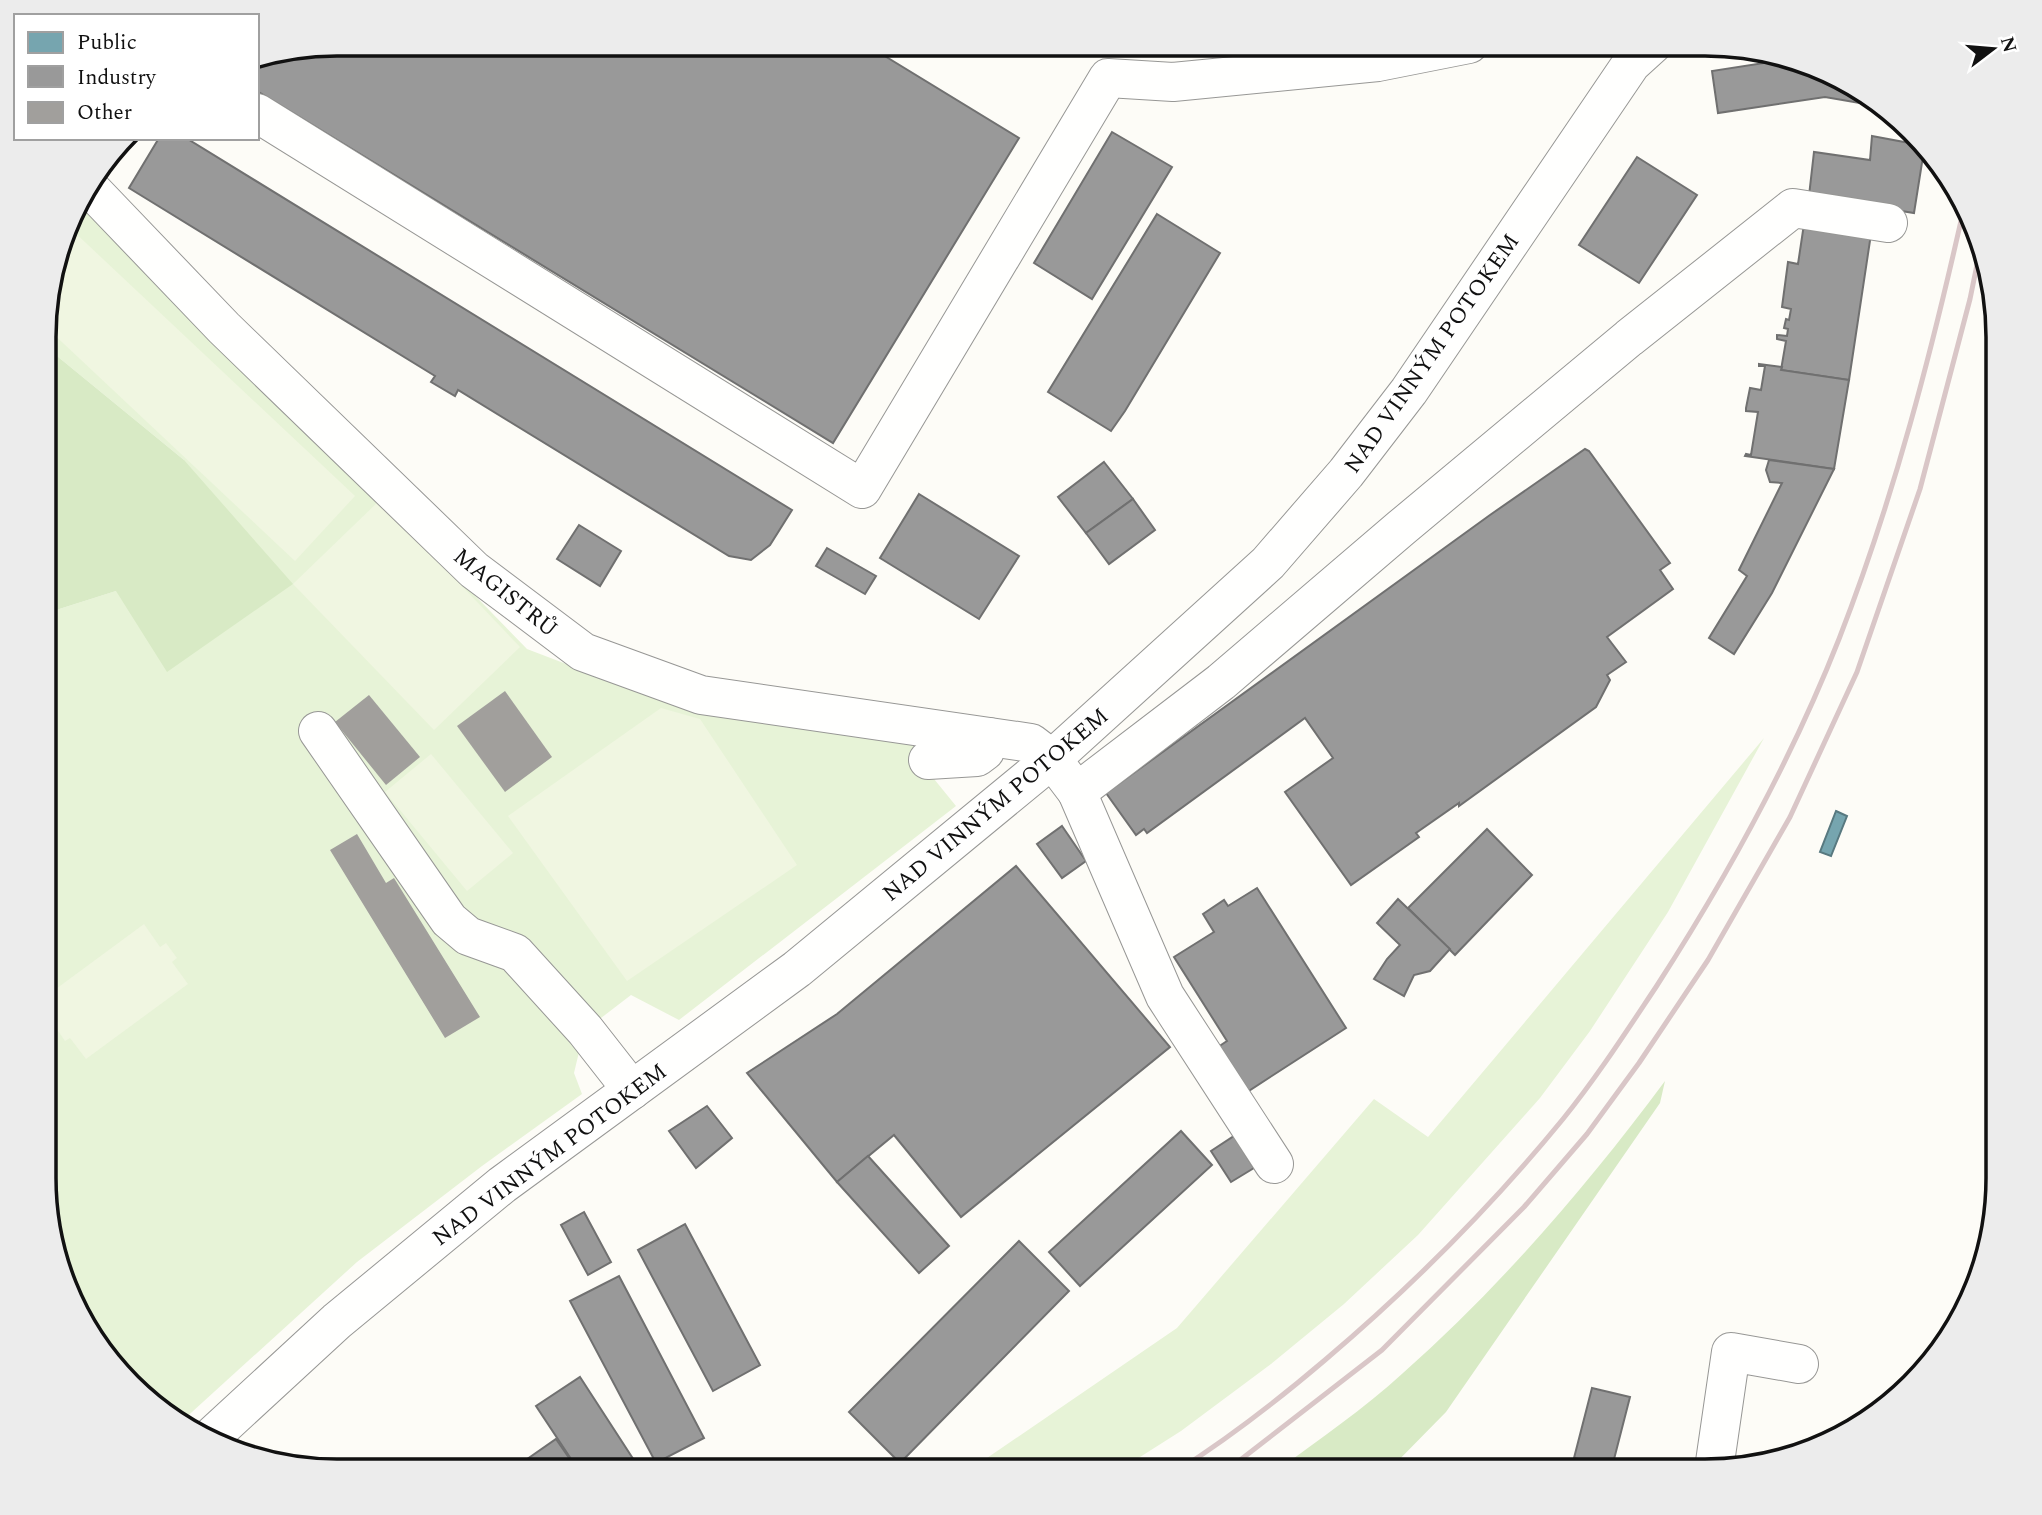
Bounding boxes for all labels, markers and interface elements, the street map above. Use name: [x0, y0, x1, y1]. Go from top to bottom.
legend: [14, 14, 259, 140]
north arrow: [1958, 14, 2028, 84]
text: Public: [77, 27, 137, 59]
text: N: [1992, 33, 2024, 56]
text: Industry: [77, 62, 157, 94]
text: Other: [77, 97, 132, 129]
street label: NAD VINNÝM POTOKEM: [1336, 227, 1529, 481]
street label: MAGISTRŮ: [445, 540, 565, 647]
street label: NAD VINNÝM POTOKEM: [875, 700, 1117, 911]
street label: NAD VINNÝM POTOKEM: [425, 1055, 675, 1255]

